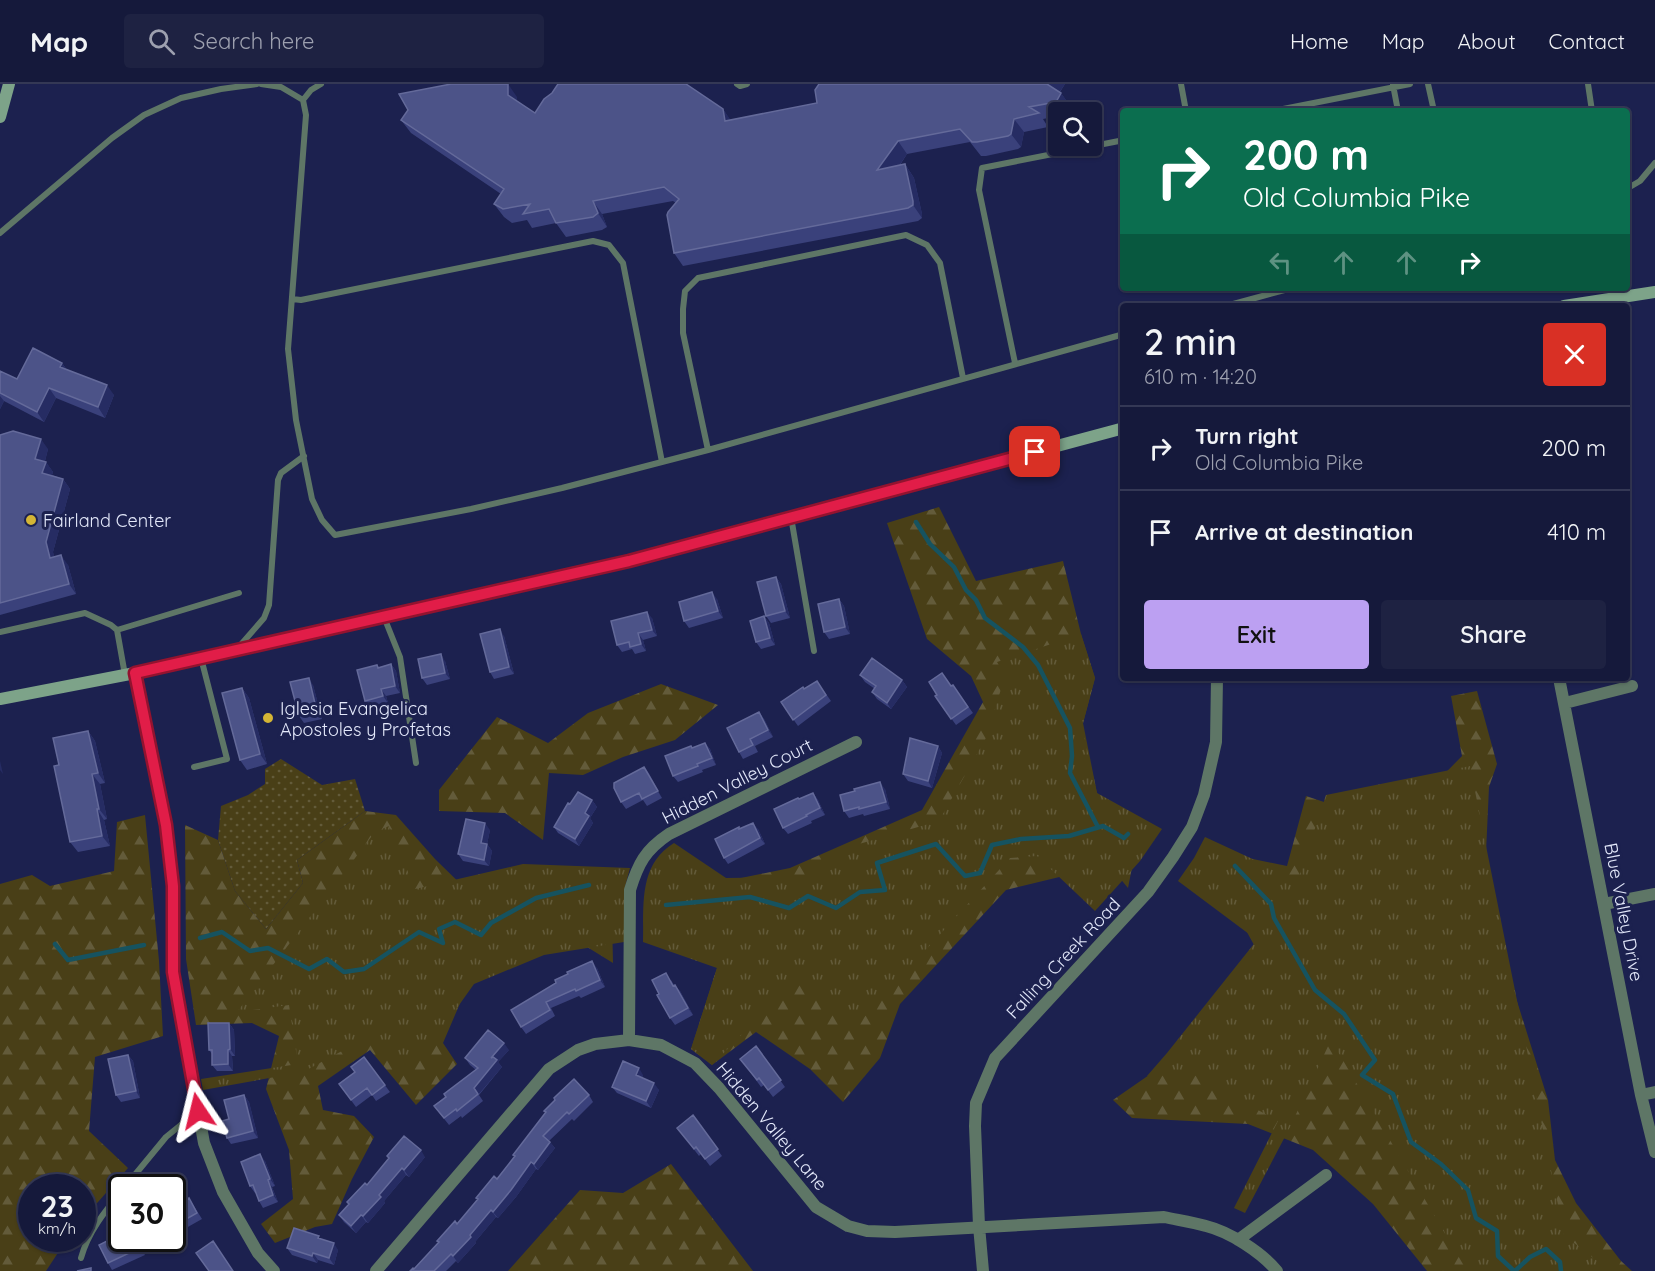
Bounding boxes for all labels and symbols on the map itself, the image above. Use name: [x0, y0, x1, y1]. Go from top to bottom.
pin: [1009, 426, 1060, 477]
place label: Fairland Center: [43, 509, 171, 532]
marker: Fairland Center: [24, 513, 38, 527]
place label: Iglesia Evangelica Apostoles y Profetas: [280, 697, 451, 741]
marker: Iglesia Evangelica Apostoles y Profetas: [261, 711, 275, 725]
street label: Hidden Valley Court: [658, 733, 816, 829]
street label: Blue Valley Drive: [1599, 841, 1649, 983]
street label: Falling Creek Road: [1001, 893, 1125, 1023]
street label: Hidden Valley Lane: [711, 1057, 833, 1195]
position arrow: [166, 1079, 230, 1143]
speed limit sign: 30: [108, 1174, 186, 1252]

